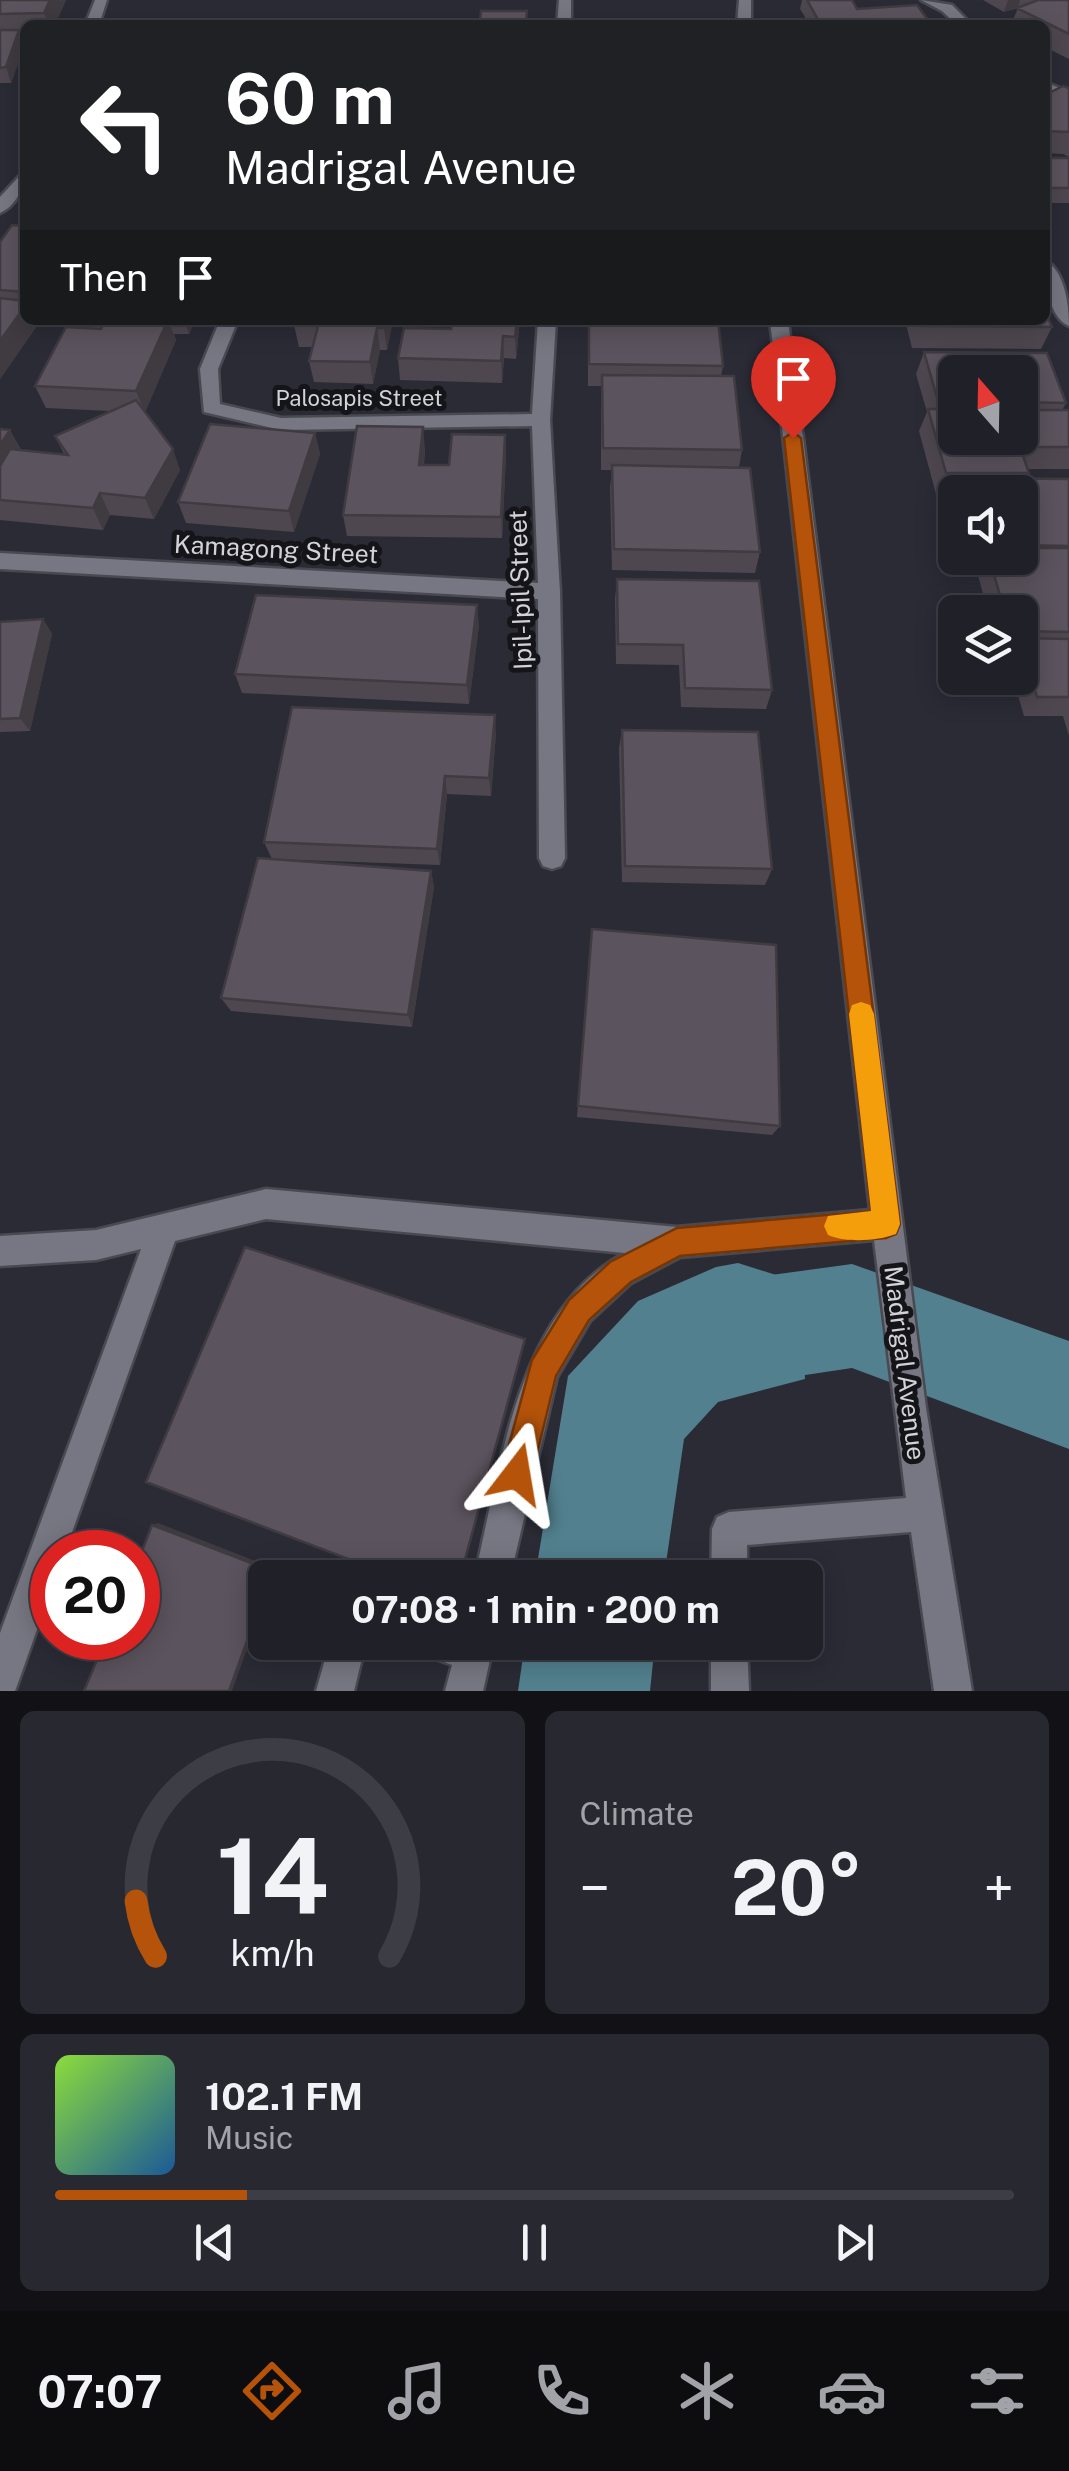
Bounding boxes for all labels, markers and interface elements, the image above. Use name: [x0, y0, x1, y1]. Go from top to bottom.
text: 60 m: [225, 57, 395, 140]
icon: left: [60, 60, 190, 190]
text: Madrigal Avenue: [225, 141, 577, 194]
icon: arrive: [168, 250, 223, 305]
text: Then: [60, 255, 148, 300]
pin: [751, 336, 836, 439]
icon: arrive: [766, 351, 821, 406]
north arrow: [938, 355, 1038, 455]
map controls: [938, 355, 1038, 695]
street label: Palosapis Street: [276, 385, 443, 411]
button: sound: [938, 475, 1038, 575]
street label: Ipil-Ipil Street: [502, 510, 538, 670]
street label: Kamagong Street: [173, 529, 379, 569]
button: layers: [938, 595, 1038, 695]
street label: Madrigal Avenue: [878, 1264, 932, 1462]
position arrow: [465, 1422, 569, 1526]
speed limit sign: 20: [30, 1530, 160, 1660]
text: 07:08 · 1 min · 200 m: [351, 1587, 720, 1632]
text: Climate: [580, 1795, 694, 1832]
text: 14: [216, 1815, 329, 1937]
text: 20°: [731, 1844, 863, 1932]
text: −: [580, 1856, 610, 1920]
text: +: [983, 1856, 1014, 1920]
text: km/h: [230, 1932, 314, 1974]
text: 102.1 FM: [205, 2074, 363, 2119]
text: Music: [205, 2119, 293, 2156]
icon: previous: [187, 2215, 242, 2270]
icon: pause: [507, 2215, 562, 2270]
icon: next: [827, 2215, 882, 2270]
icon: directions: [237, 2356, 307, 2426]
icon: music: [382, 2356, 452, 2426]
icon: phone: [527, 2356, 597, 2426]
icon: climate: [672, 2356, 742, 2426]
icon: car: [817, 2356, 887, 2426]
icon: filters: [962, 2356, 1032, 2426]
text: 07:07: [37, 2365, 162, 2418]

